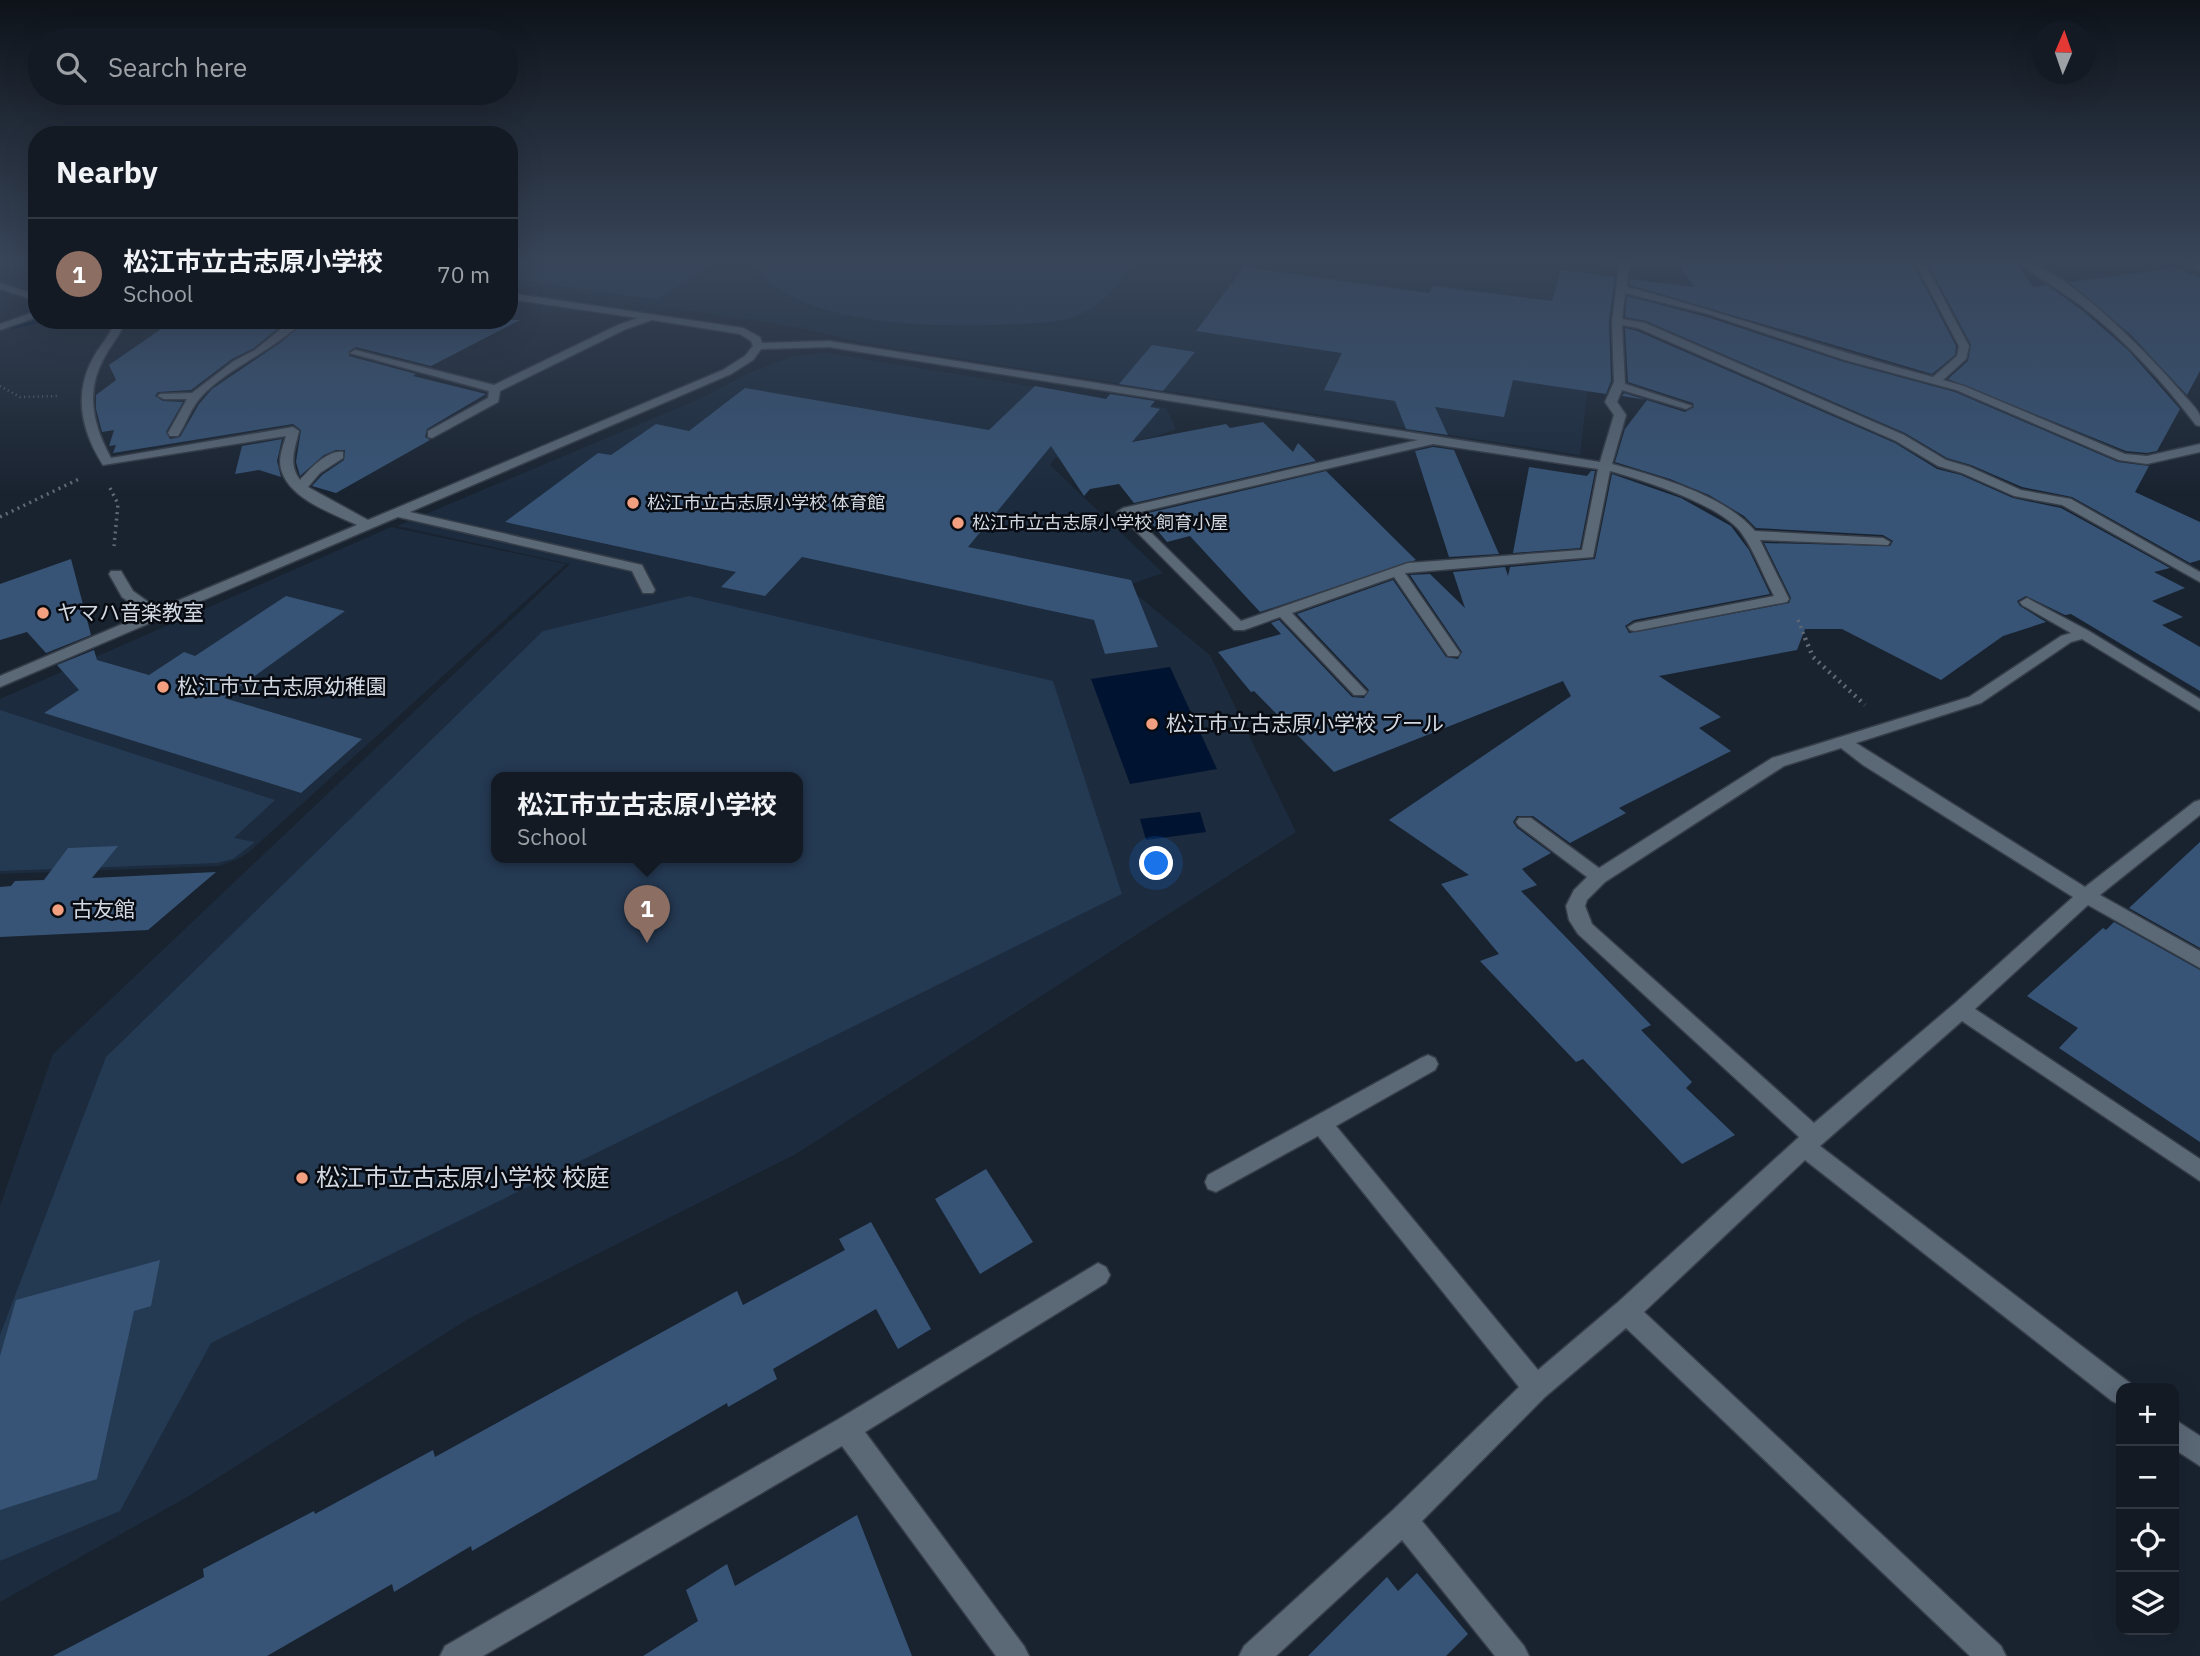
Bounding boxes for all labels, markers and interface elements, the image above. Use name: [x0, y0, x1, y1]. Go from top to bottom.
north arrow: [2032, 21, 2095, 84]
search box: [28, 28, 518, 105]
icon: search: [52, 48, 90, 86]
text: Search here: [108, 50, 247, 84]
text: Nearby: [56, 152, 158, 191]
text: 松江市立古志原小学校: [123, 244, 383, 278]
text: 1: [72, 259, 86, 289]
text: 70 m: [437, 259, 490, 289]
text: School: [123, 278, 193, 308]
place label: 松江市立古志原小学校 体育館: [647, 491, 885, 514]
marker: 松江市立古志原小学校 体育館: [625, 495, 641, 511]
place label: 松江市立古志原小学校 飼育小屋: [972, 511, 1228, 534]
marker: 松江市立古志原小学校 飼育小屋: [950, 515, 966, 531]
place label: ヤマハ音楽教室: [57, 598, 204, 626]
marker: ヤマハ音楽教室: [35, 605, 51, 621]
place label: 松江市立古志原幼稚園: [177, 672, 387, 700]
marker: 松江市立古志原幼稚園: [155, 679, 171, 695]
place label: 松江市立古志原小学校 プール: [1166, 709, 1444, 737]
marker: 松江市立古志原小学校 プール: [1144, 716, 1160, 732]
popup: [491, 772, 803, 863]
text: 松江市立古志原小学校: [517, 787, 777, 821]
text: School: [517, 821, 587, 851]
your location: [1139, 846, 1173, 880]
pin: 1: [624, 885, 670, 943]
place label: 古友館: [72, 895, 135, 923]
marker: 古友館: [50, 902, 66, 918]
place label: 松江市立古志原小学校 校庭: [316, 1161, 610, 1193]
marker: 松江市立古志原小学校 校庭: [294, 1170, 310, 1186]
map controls: [2116, 1383, 2179, 1635]
button: +: [2116, 1383, 2179, 1446]
button: −: [2116, 1446, 2179, 1509]
button: locate: [2116, 1509, 2179, 1572]
button: layers: [2116, 1572, 2179, 1635]

